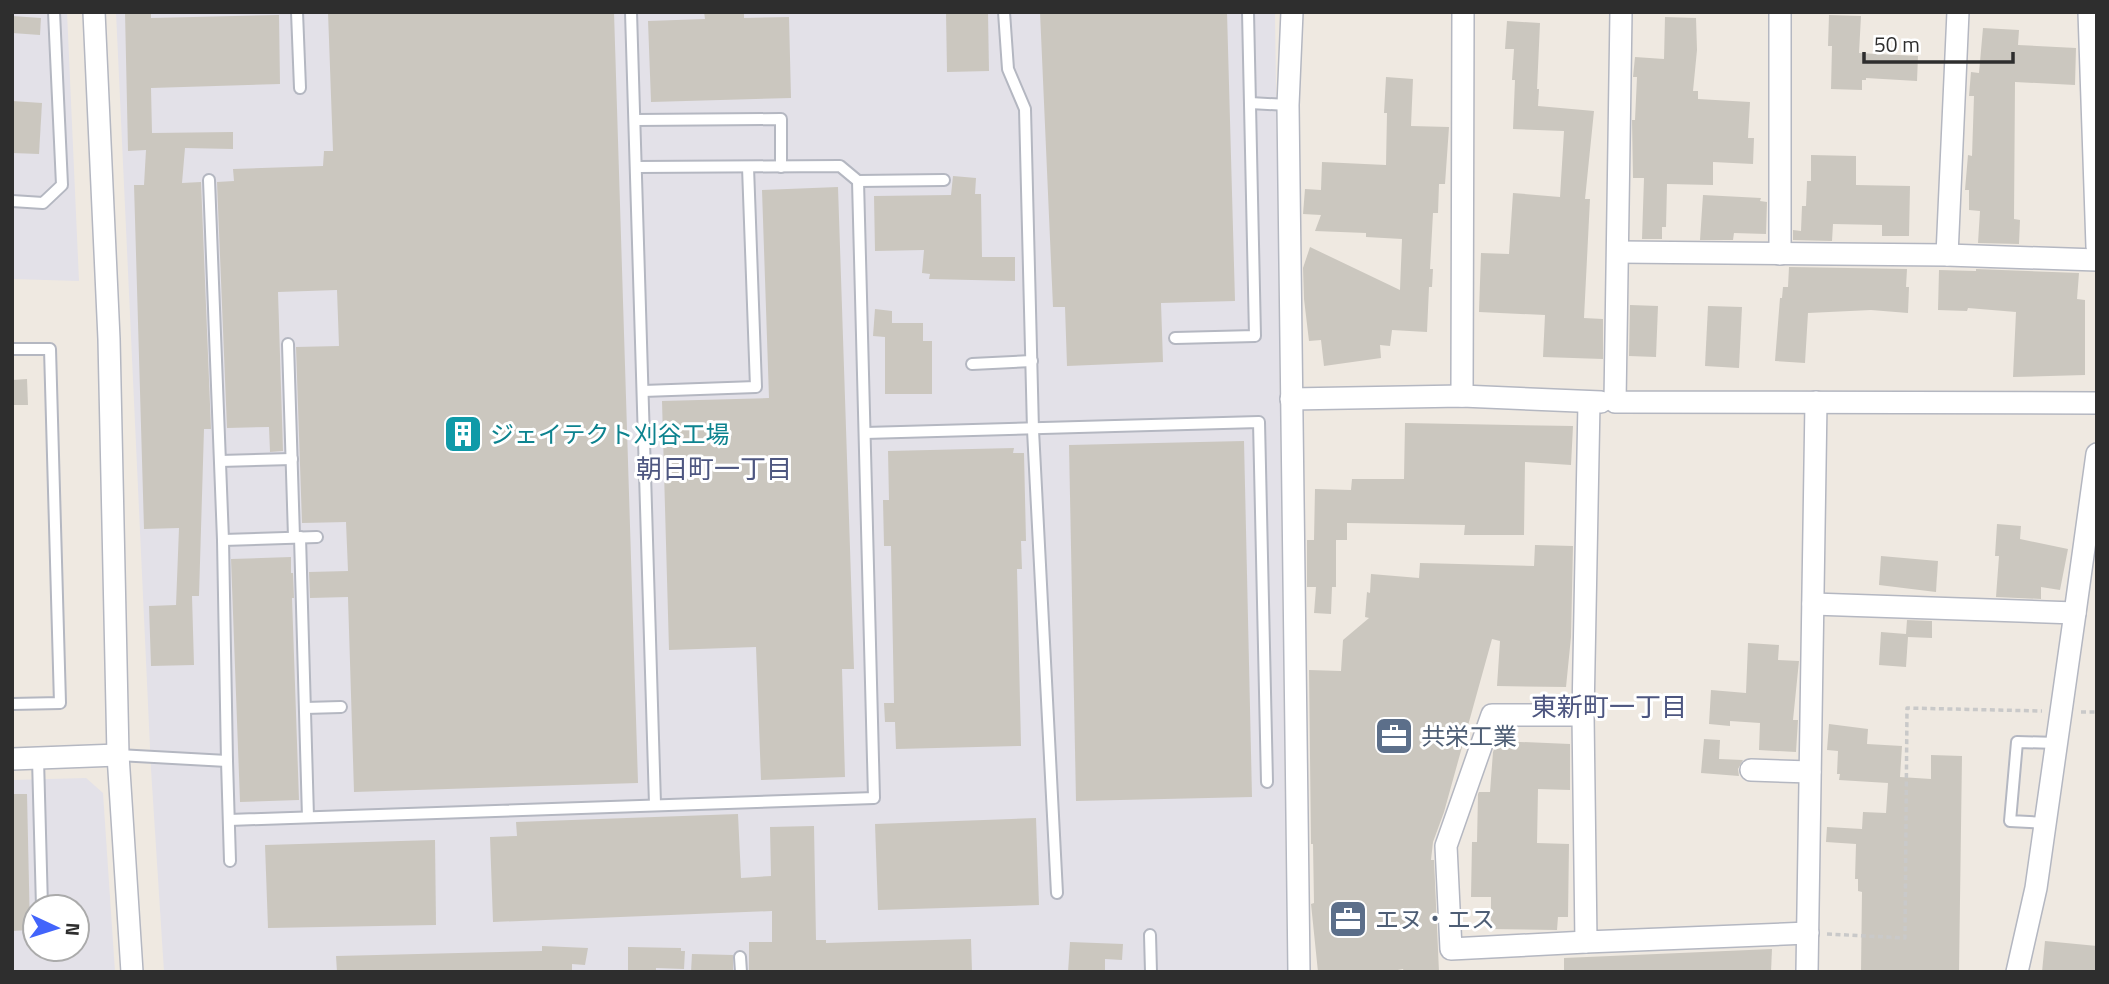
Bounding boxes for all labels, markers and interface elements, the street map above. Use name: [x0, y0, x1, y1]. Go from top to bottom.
scale bar: [1864, 21, 2013, 65]
text: 50 m: [1874, 28, 1920, 60]
building icon: ジェイテクト刈谷工場: [442, 413, 484, 455]
place label: ジェイテクト刈谷工場: [490, 416, 730, 452]
district label: 朝日町一丁目: [636, 449, 792, 488]
district label: 東新町一丁目: [1531, 687, 1687, 726]
office icon: 共栄工業: [1373, 715, 1415, 757]
place label: 共栄工業: [1421, 718, 1517, 754]
north arrow: [21, 893, 91, 963]
office icon: エヌ・エス: [1327, 898, 1369, 940]
place label: エヌ・エス: [1375, 901, 1495, 937]
text: N: [59, 922, 88, 937]

